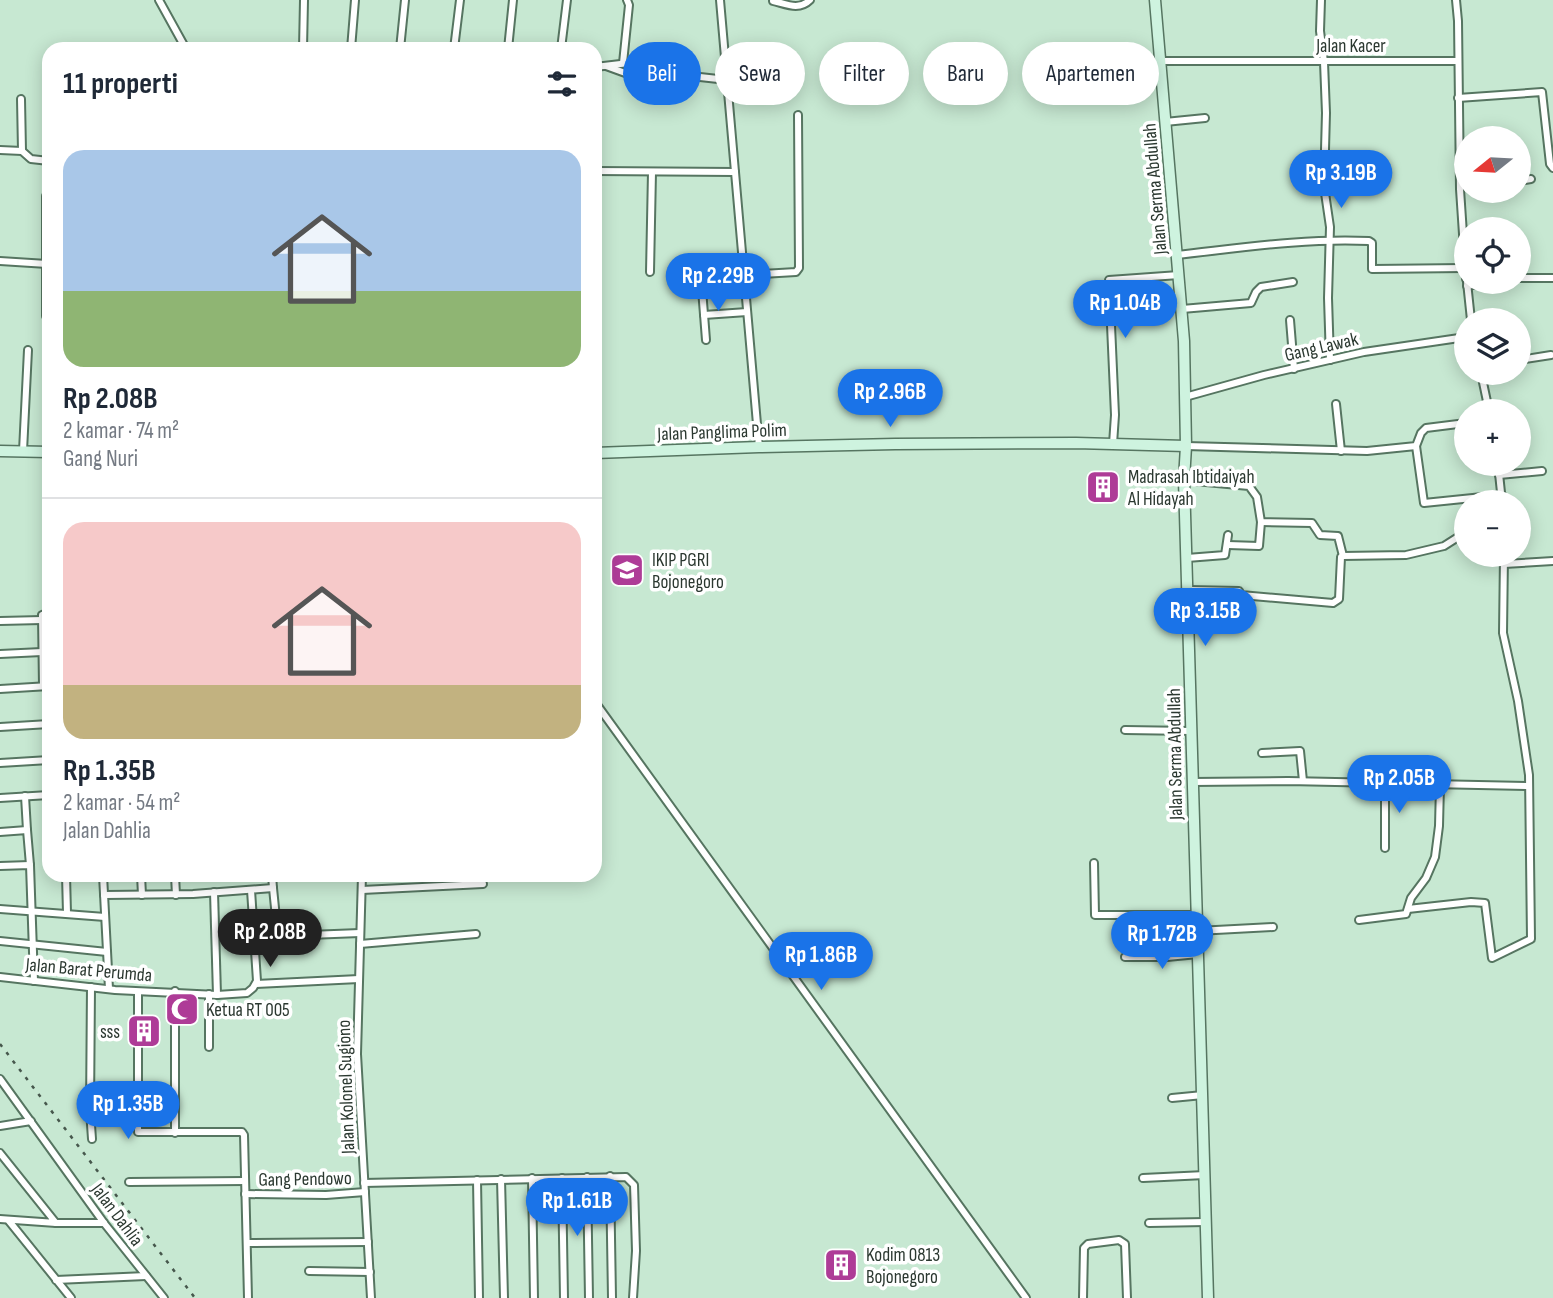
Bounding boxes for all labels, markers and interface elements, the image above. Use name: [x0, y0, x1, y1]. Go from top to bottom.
street label: Jalan Kacer: [1315, 35, 1386, 58]
chip: Beli: [623, 42, 701, 105]
chip: Sewa: [715, 42, 805, 105]
chip: Filter: [819, 42, 909, 105]
chip: Baru: [923, 42, 1008, 105]
chip: Apartemen: [1022, 42, 1159, 105]
icon: filters: [543, 65, 581, 103]
text: 11 properti: [63, 66, 178, 102]
street label: Jalan Serma Abdullah: [1138, 122, 1173, 256]
north arrow: [1454, 126, 1531, 203]
map controls: [1454, 126, 1531, 567]
pin: Rp 3.19B: [1269, 150, 1413, 210]
text: Rp 3.19B: [1305, 159, 1377, 187]
icon: home: [259, 196, 385, 322]
button: locate: [1454, 217, 1531, 294]
pin: Rp 2.29B: [646, 254, 790, 313]
text: Rp 2.29B: [682, 262, 754, 290]
pin: Rp 1.04B: [1053, 280, 1197, 340]
text: Rp 1.04B: [1089, 289, 1161, 317]
button: layers: [1454, 308, 1531, 385]
street label: Gang Lawak: [1282, 328, 1361, 367]
pin: Rp 2.96B: [818, 370, 962, 429]
text: Rp 2.96B: [854, 378, 926, 406]
text: Rp 2.08B: [63, 381, 157, 417]
button: +: [1454, 399, 1531, 476]
text: 2 kamar · 74 m²: [63, 417, 179, 445]
street label: Jalan Panglima Polim: [656, 419, 787, 446]
text: Gang Nuri: [63, 445, 138, 473]
place label: Madrasah Ibtidaiyah Al Hidayah: [1127, 466, 1255, 511]
building icon: Madrasah Ibtidaiyah Al Hidayah: [1084, 468, 1122, 506]
button: −: [1454, 490, 1531, 567]
place label: IKIP PGRI Bojonegoro: [652, 549, 724, 594]
school or university icon: IKIP PGRI Bojonegoro: [608, 551, 646, 589]
icon: home: [259, 568, 385, 694]
pin: Rp 3.15B: [1133, 588, 1277, 648]
text: Rp 3.15B: [1170, 597, 1240, 625]
street label: Jalan Serma Abdullah: [1163, 688, 1188, 821]
text: Rp 1.35B: [63, 753, 156, 789]
pin: Rp 2.05B: [1327, 756, 1471, 815]
text: Rp 2.05B: [1363, 764, 1435, 792]
text: 2 kamar · 54 m²: [63, 789, 180, 817]
text: Jalan Dahlia: [63, 817, 151, 845]
pin: Rp 2.08B: [198, 909, 342, 969]
pin: Rp 1.72B: [1090, 912, 1234, 971]
text: Rp 2.08B: [234, 918, 306, 946]
text: Rp 1.72B: [1127, 920, 1197, 948]
pin: Rp 1.86B: [749, 932, 893, 992]
text: Rp 1.86B: [785, 941, 857, 969]
street label: Jalan Barat Perumda: [24, 953, 153, 987]
mosque icon: Ketua RT 005: [163, 990, 201, 1028]
place label: Ketua RT 005: [206, 999, 290, 1022]
building icon: sss: [125, 1012, 163, 1050]
street label: Jalan Kolonel Sugiono: [333, 1019, 360, 1155]
place label: sss: [100, 1021, 120, 1044]
pin: Rp 1.35B: [56, 1082, 200, 1141]
text: Rp 1.35B: [93, 1090, 163, 1118]
street label: Gang Pendowo: [258, 1167, 352, 1192]
street label: Jalan Dahlia: [85, 1178, 148, 1251]
pin: Rp 1.61B: [505, 1178, 649, 1238]
text: Rp 1.61B: [542, 1187, 612, 1215]
place label: Kodim 0813 Bojonegoro: [866, 1244, 940, 1289]
building icon: Kodim 0813 Bojonegoro: [822, 1246, 860, 1284]

